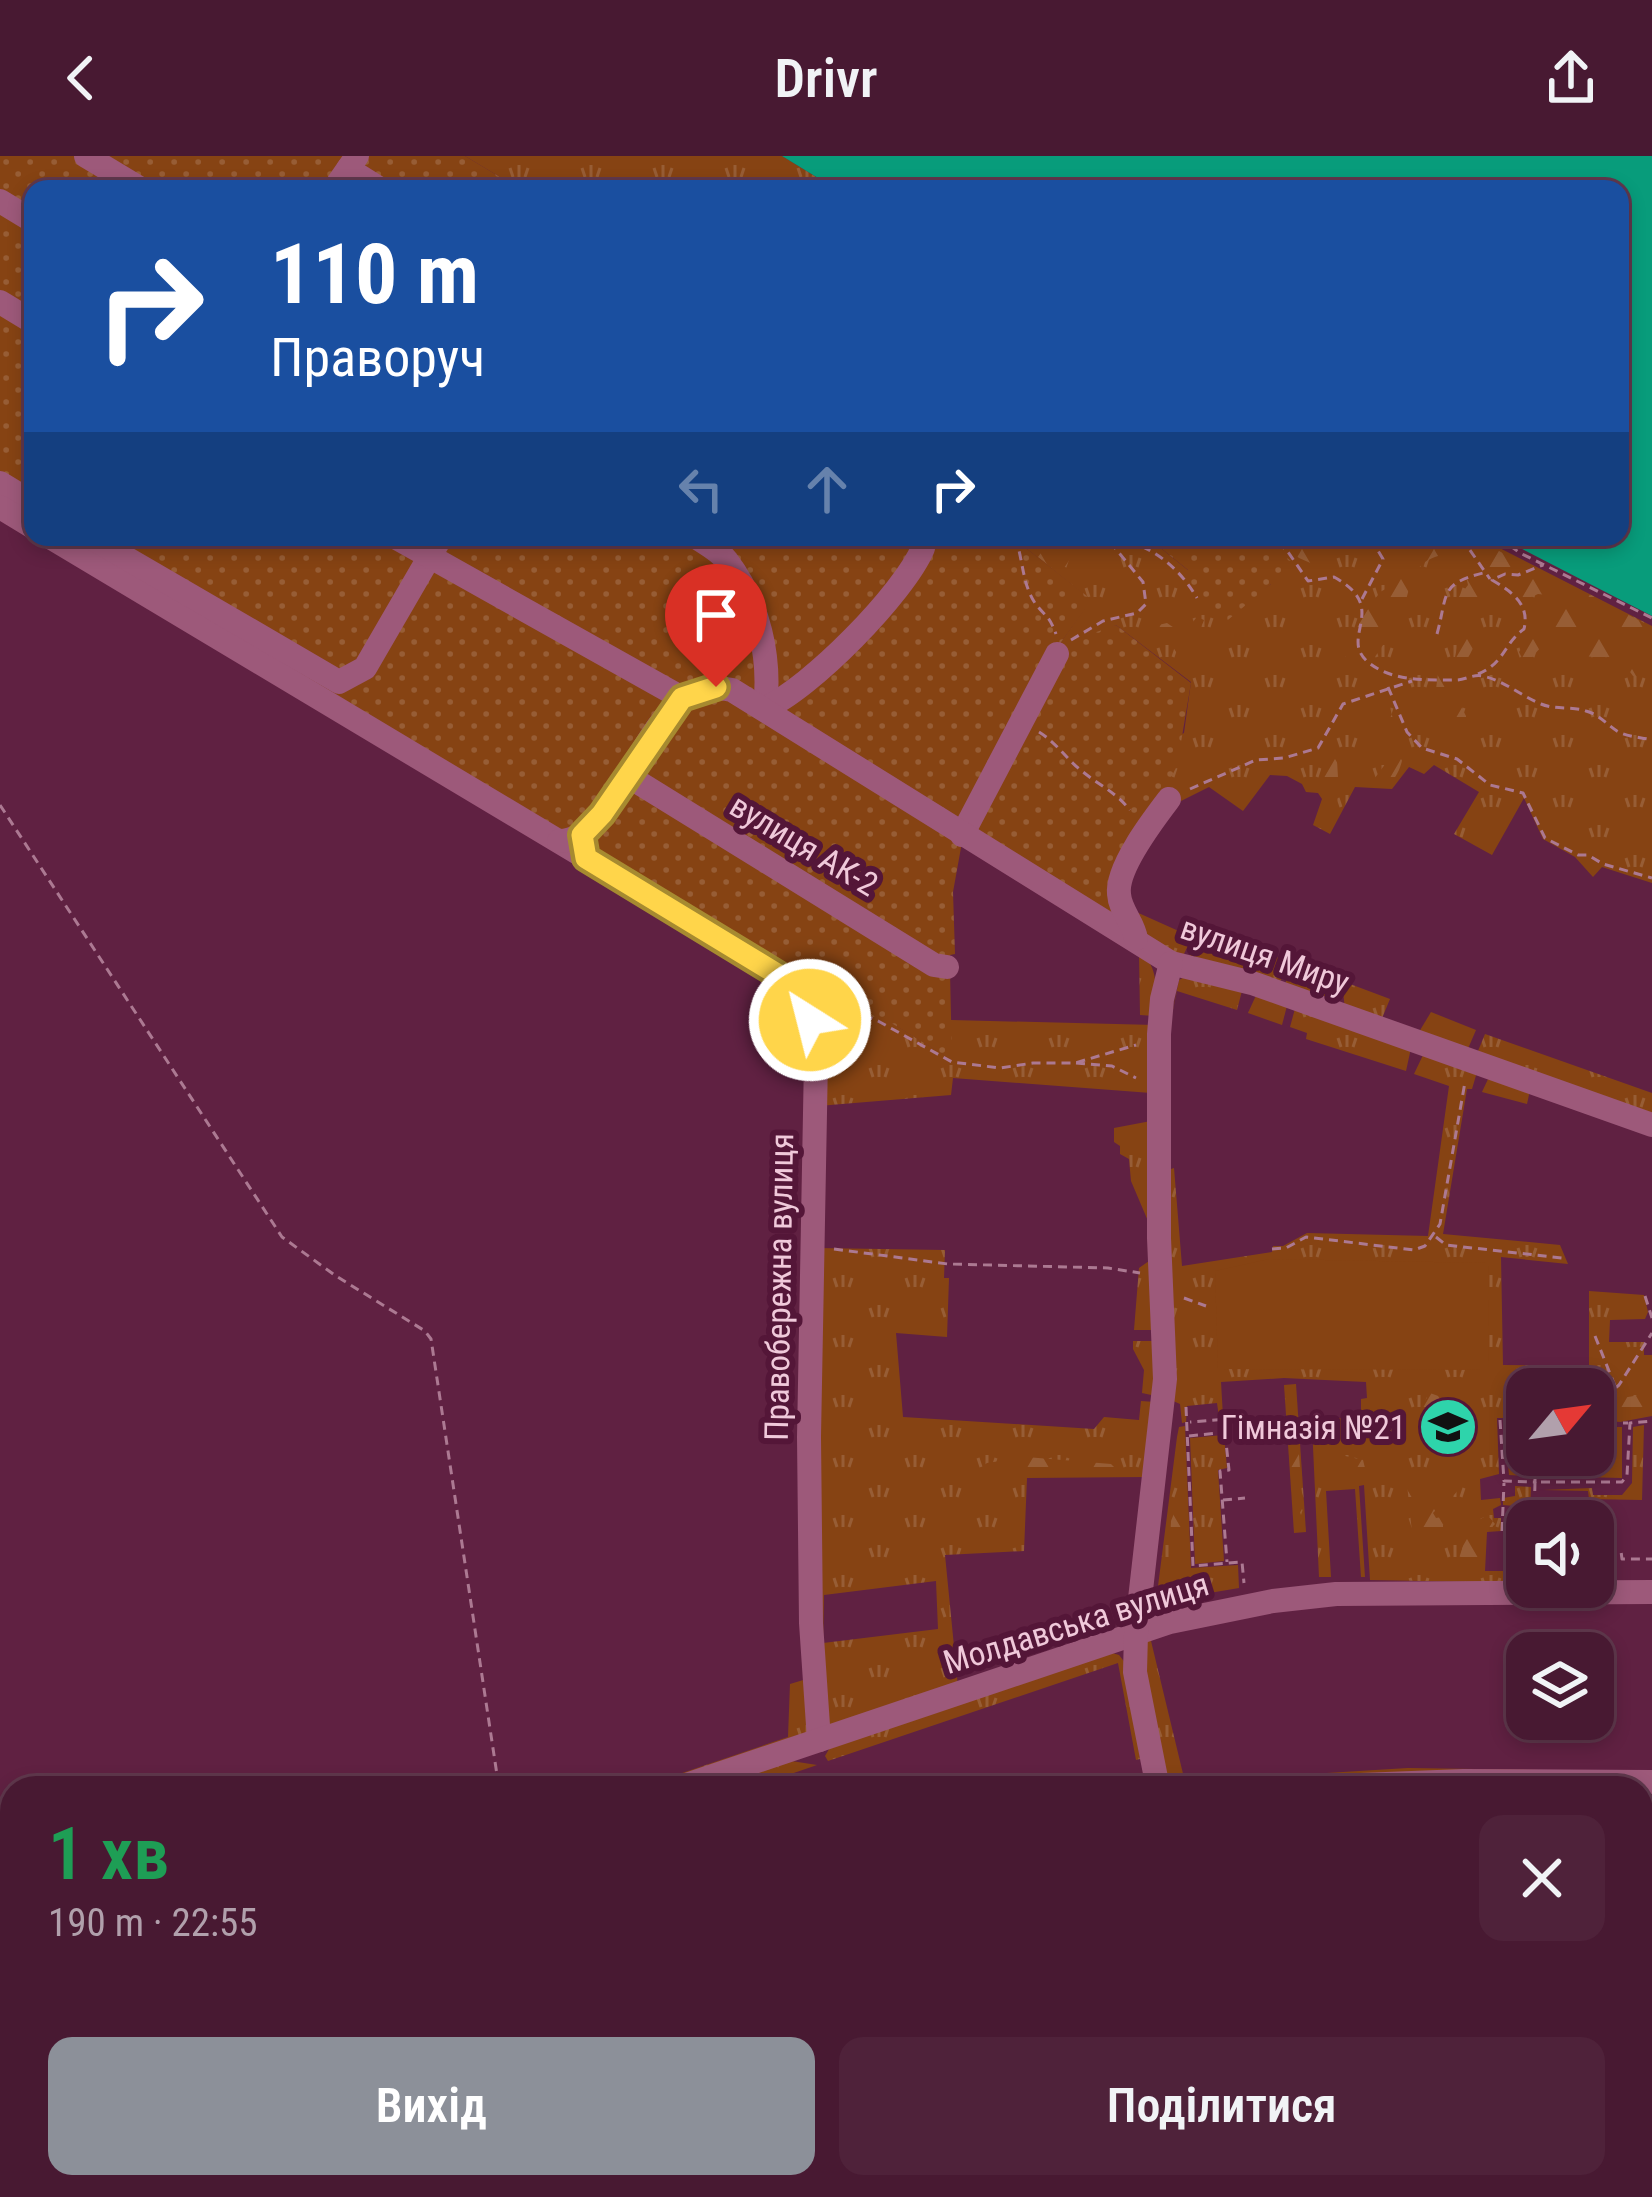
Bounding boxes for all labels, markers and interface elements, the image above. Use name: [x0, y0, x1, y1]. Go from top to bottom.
icon: back: [48, 45, 114, 111]
icon: share: [1538, 45, 1604, 111]
text: Drivr: [775, 47, 877, 110]
text: 110 m: [270, 225, 479, 324]
icon: right: [72, 228, 228, 384]
text: Праворуч: [270, 326, 485, 389]
icon: left: [668, 456, 734, 522]
icon: ahead: [794, 456, 860, 522]
icon: right: [920, 456, 986, 522]
pin: [665, 564, 767, 687]
icon: arrive: [683, 582, 749, 648]
street label: вулиця АК-2: [723, 786, 885, 904]
street label: вулиця Миру: [1176, 908, 1355, 1002]
position arrow: [747, 957, 873, 1083]
street label: Правобережна вулиця: [757, 1133, 801, 1441]
north arrow: [1506, 1368, 1614, 1476]
map controls: [1506, 1368, 1614, 1740]
school or university icon: Гімназія №21: [1417, 1396, 1479, 1458]
place label: Гімназія №21: [1221, 1408, 1406, 1447]
button: sound: [1506, 1500, 1614, 1608]
street label: Молдавська вулиця: [939, 1564, 1213, 1682]
button: layers: [1506, 1632, 1614, 1740]
text: 1 хв: [48, 1812, 169, 1897]
button: close: [1479, 1815, 1605, 1941]
text: 190 m · 22:55: [48, 1900, 258, 1946]
button: Вихід: [48, 2037, 815, 2175]
button: Поділитися: [839, 2037, 1605, 2175]

